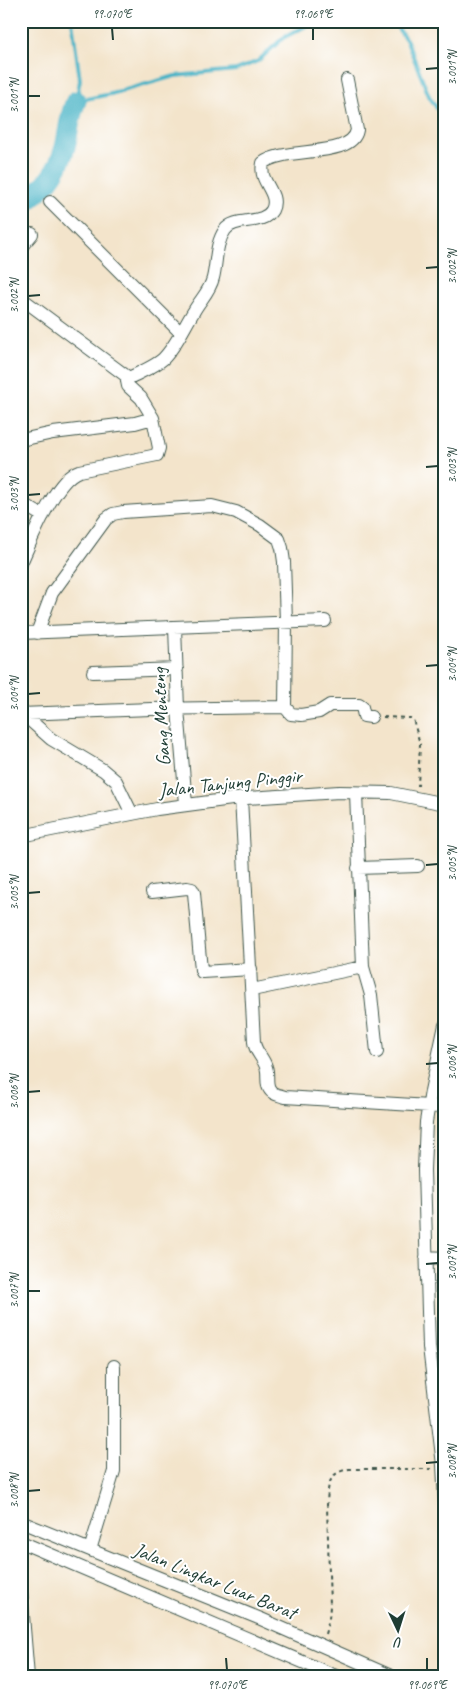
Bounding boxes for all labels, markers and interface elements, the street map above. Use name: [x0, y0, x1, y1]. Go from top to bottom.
text: 99.070°E: [92, 6, 133, 22]
text: 99.069°E: [293, 6, 334, 22]
text: 3.001°N: [444, 49, 460, 85]
text: 3.001°N: [6, 77, 22, 113]
text: 3.002°N: [444, 248, 460, 284]
text: 3.002°N: [6, 277, 22, 313]
text: 3.003°N: [444, 447, 460, 483]
text: 3.003°N: [6, 476, 22, 512]
text: 3.004°N: [444, 646, 460, 682]
street label: Gang Menteng: [146, 665, 176, 767]
text: 3.004°N: [6, 675, 22, 711]
street label: Jalan Tanjung Pinggir: [156, 763, 305, 803]
text: 3.005°N: [444, 845, 460, 881]
text: 3.005°N: [6, 874, 22, 910]
text: 3.006°N: [444, 1044, 460, 1080]
text: 3.006°N: [6, 1073, 22, 1109]
text: 3.007°N: [444, 1244, 460, 1280]
text: 3.007°N: [6, 1272, 22, 1308]
text: 3.008°N: [444, 1443, 460, 1479]
text: 3.008°N: [6, 1472, 22, 1508]
street label: Jalan Lingkar Luar Barat: [129, 1537, 303, 1626]
north arrow: [374, 1606, 424, 1656]
text: U: [392, 1634, 403, 1651]
text: 99.070°E: [207, 1677, 248, 1693]
text: 99.069°E: [407, 1677, 448, 1693]

